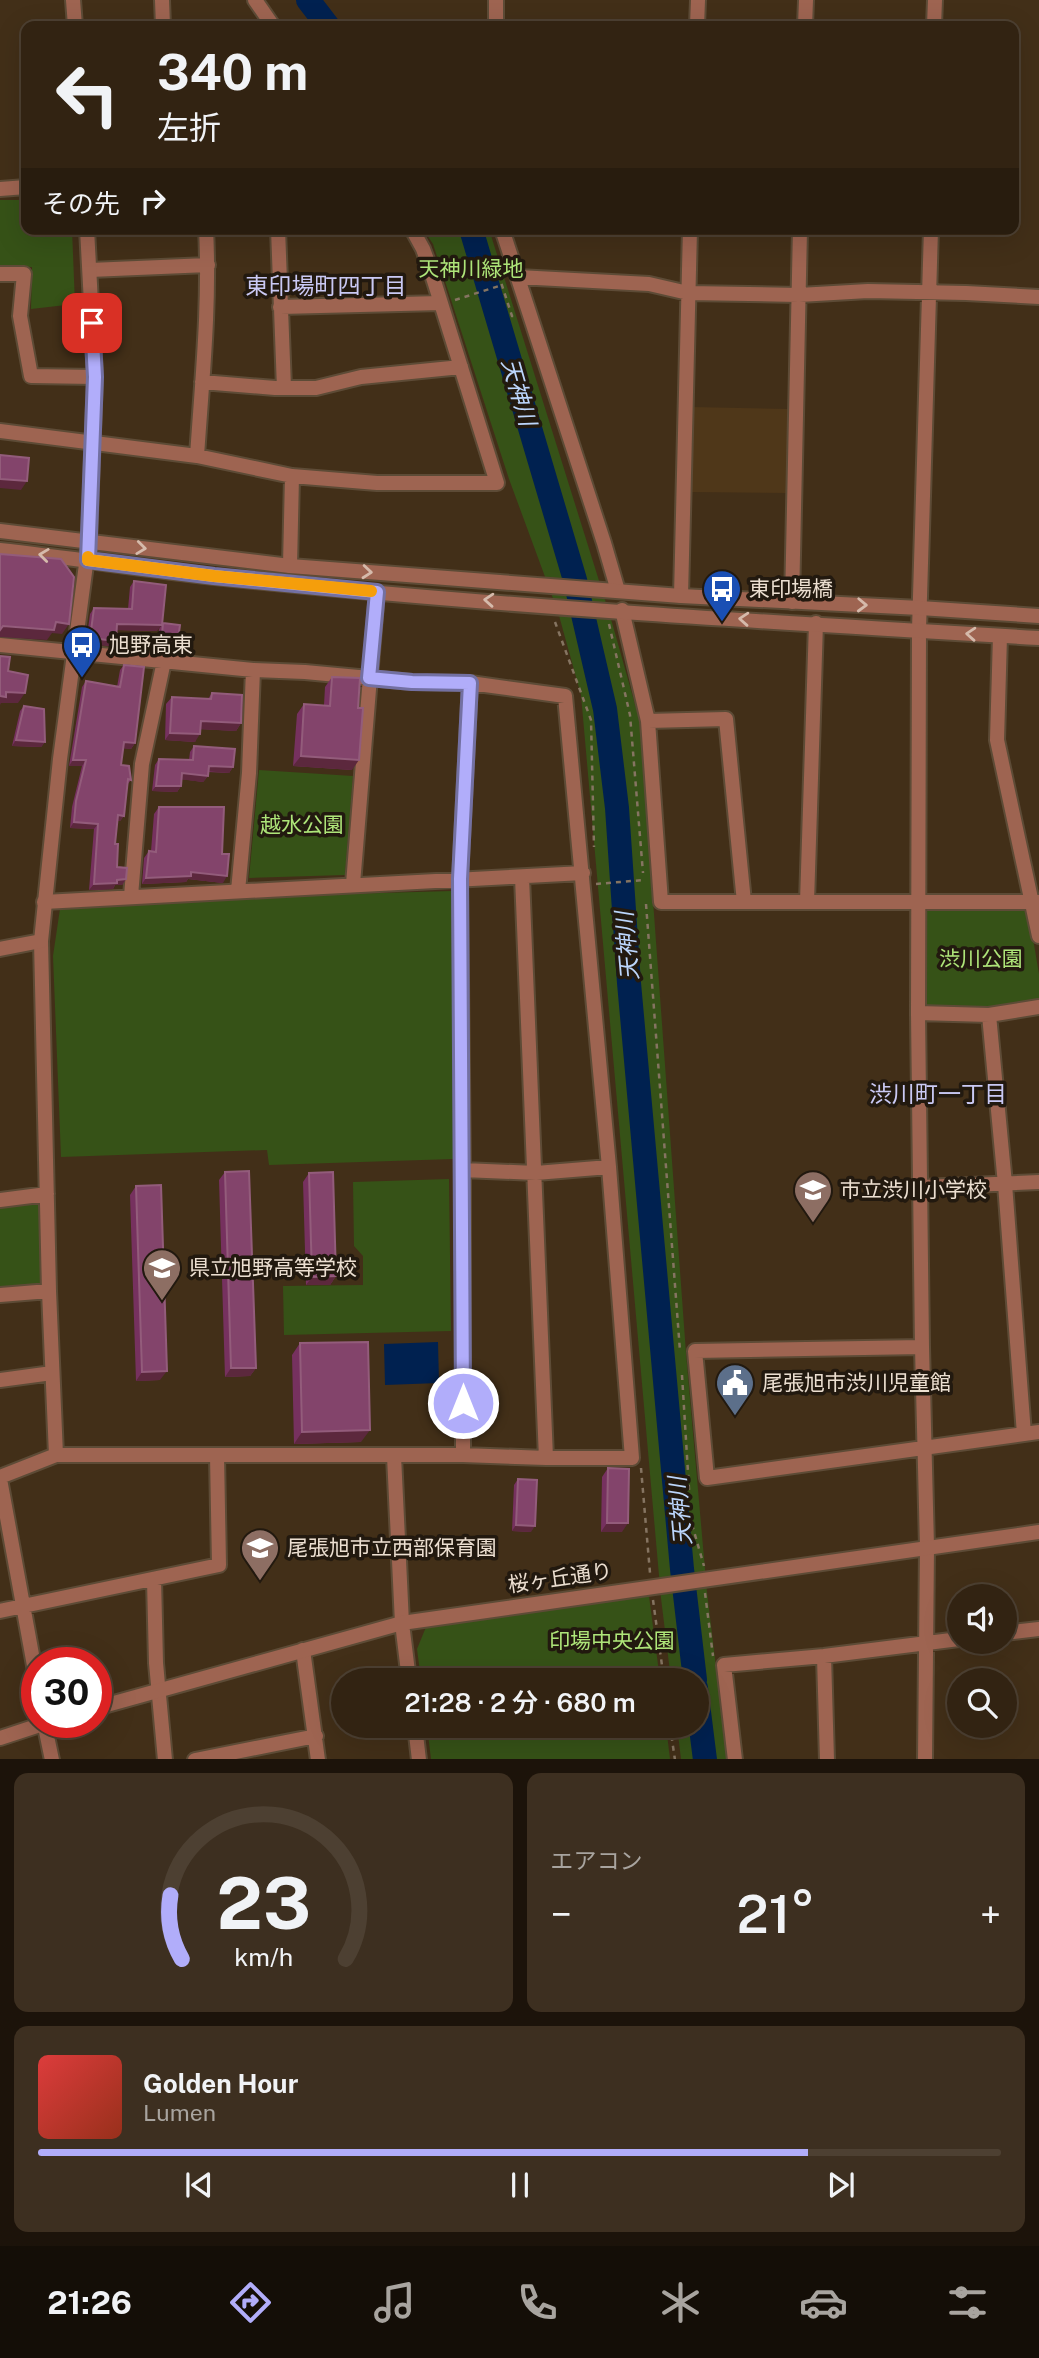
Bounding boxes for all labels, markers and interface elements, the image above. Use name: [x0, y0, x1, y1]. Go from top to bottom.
text: 340 m: [157, 43, 308, 101]
icon: left: [42, 49, 133, 140]
text: 左折: [157, 109, 221, 146]
icon: right: [134, 182, 172, 220]
text: その先: [42, 188, 120, 219]
park label: 天神川緑地: [419, 256, 524, 281]
district label: 東印場町四丁目: [246, 272, 407, 299]
pin: [62, 293, 122, 353]
icon: arrive: [73, 304, 111, 342]
water label: 天神川: [497, 355, 543, 432]
one-way arrow: [135, 540, 147, 555]
one-way arrow: [38, 547, 50, 562]
one-way arrow: [362, 564, 373, 579]
bus stop icon: 東印場橋: [701, 568, 743, 623]
place label: 東印場橋: [749, 576, 833, 601]
one-way arrow: [484, 593, 495, 608]
one-way arrow: [857, 598, 868, 613]
one-way arrow: [738, 611, 749, 626]
bus stop icon: 旭野高東: [61, 624, 103, 679]
one-way arrow: [965, 627, 976, 642]
place label: 旭野高東: [109, 632, 193, 657]
park label: 越水公園: [260, 812, 344, 837]
water label: 天神川: [610, 908, 643, 982]
park label: 渋川公園: [939, 946, 1023, 971]
district label: 渋川町一丁目: [869, 1080, 1007, 1107]
school or university icon: 市立渋川小学校: [792, 1169, 834, 1224]
place label: 市立渋川小学校: [840, 1177, 987, 1202]
school or university icon: 県立旭野高等学校: [141, 1247, 183, 1302]
place label: 県立旭野高等学校: [189, 1255, 357, 1280]
public building icon: 尾張旭市渋川児童館: [714, 1362, 756, 1417]
position arrow: [426, 1366, 500, 1440]
place label: 尾張旭市渋川児童館: [762, 1370, 951, 1395]
water label: 天神川: [663, 1473, 696, 1547]
school or university icon: 尾張旭市立西部保育園: [239, 1527, 281, 1582]
place label: 尾張旭市立西部保育園: [287, 1535, 497, 1560]
street label: 桜ヶ丘通り: [506, 1558, 614, 1597]
map controls: [947, 1584, 1017, 1738]
button: sound: [947, 1584, 1017, 1654]
park label: 印場中央公園: [549, 1628, 675, 1653]
speed limit sign: 30: [21, 1647, 112, 1738]
button: search: [947, 1668, 1017, 1738]
text: 21:28 · 2 分 · 680 m: [404, 1687, 636, 1718]
text: エアコン: [551, 1847, 643, 1874]
text: 23: [216, 1860, 311, 1945]
text: 21°: [737, 1884, 815, 1945]
text: −: [551, 1892, 572, 1937]
text: +: [980, 1892, 1001, 1937]
text: km/h: [234, 1941, 293, 1971]
text: Golden Hour: [143, 2068, 298, 2099]
text: Lumen: [143, 2099, 216, 2126]
icon: previous: [180, 2166, 218, 2204]
icon: pause: [501, 2166, 539, 2204]
icon: next: [822, 2166, 860, 2204]
icon: directions: [226, 2278, 275, 2327]
icon: music: [370, 2278, 419, 2327]
icon: phone: [513, 2278, 562, 2327]
icon: climate: [656, 2278, 705, 2327]
icon: car: [799, 2278, 848, 2327]
icon: filters: [943, 2278, 992, 2327]
text: 21:26: [47, 2284, 132, 2321]

